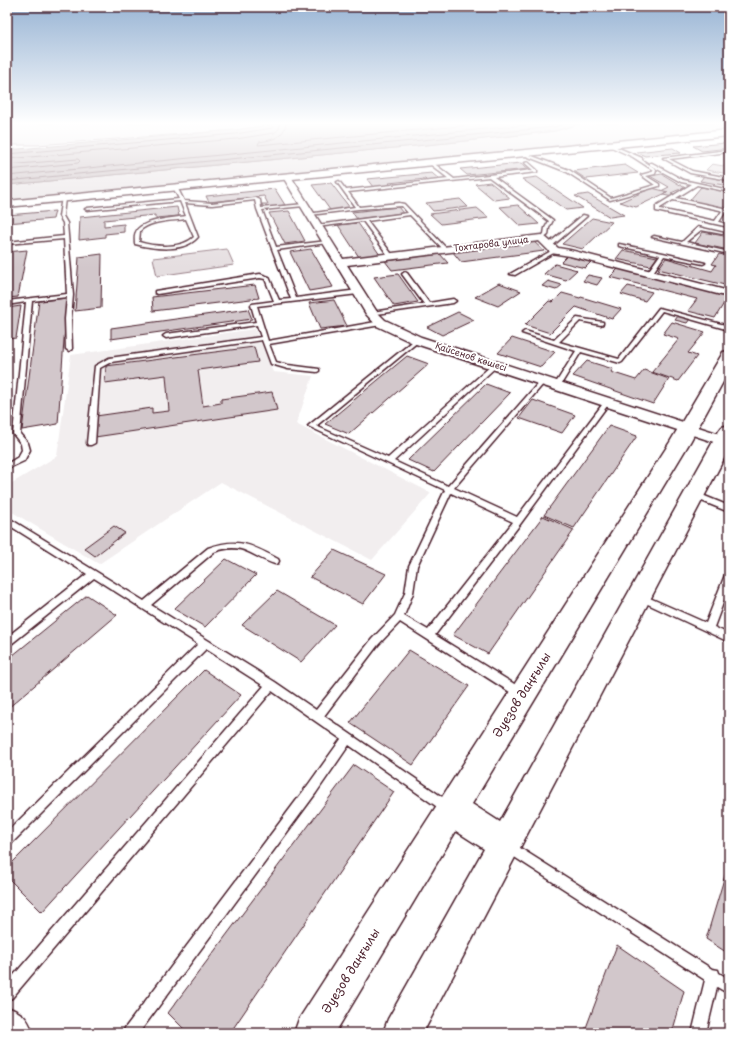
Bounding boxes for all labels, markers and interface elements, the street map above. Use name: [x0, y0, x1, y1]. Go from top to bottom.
street label: Тохтарова улица: [452, 231, 530, 255]
street label: Қайсенов көшесі: [434, 338, 509, 374]
street label: Әуезов даңғылы: [488, 648, 555, 741]
street label: Әуезов даңғылы: [317, 924, 384, 1017]

